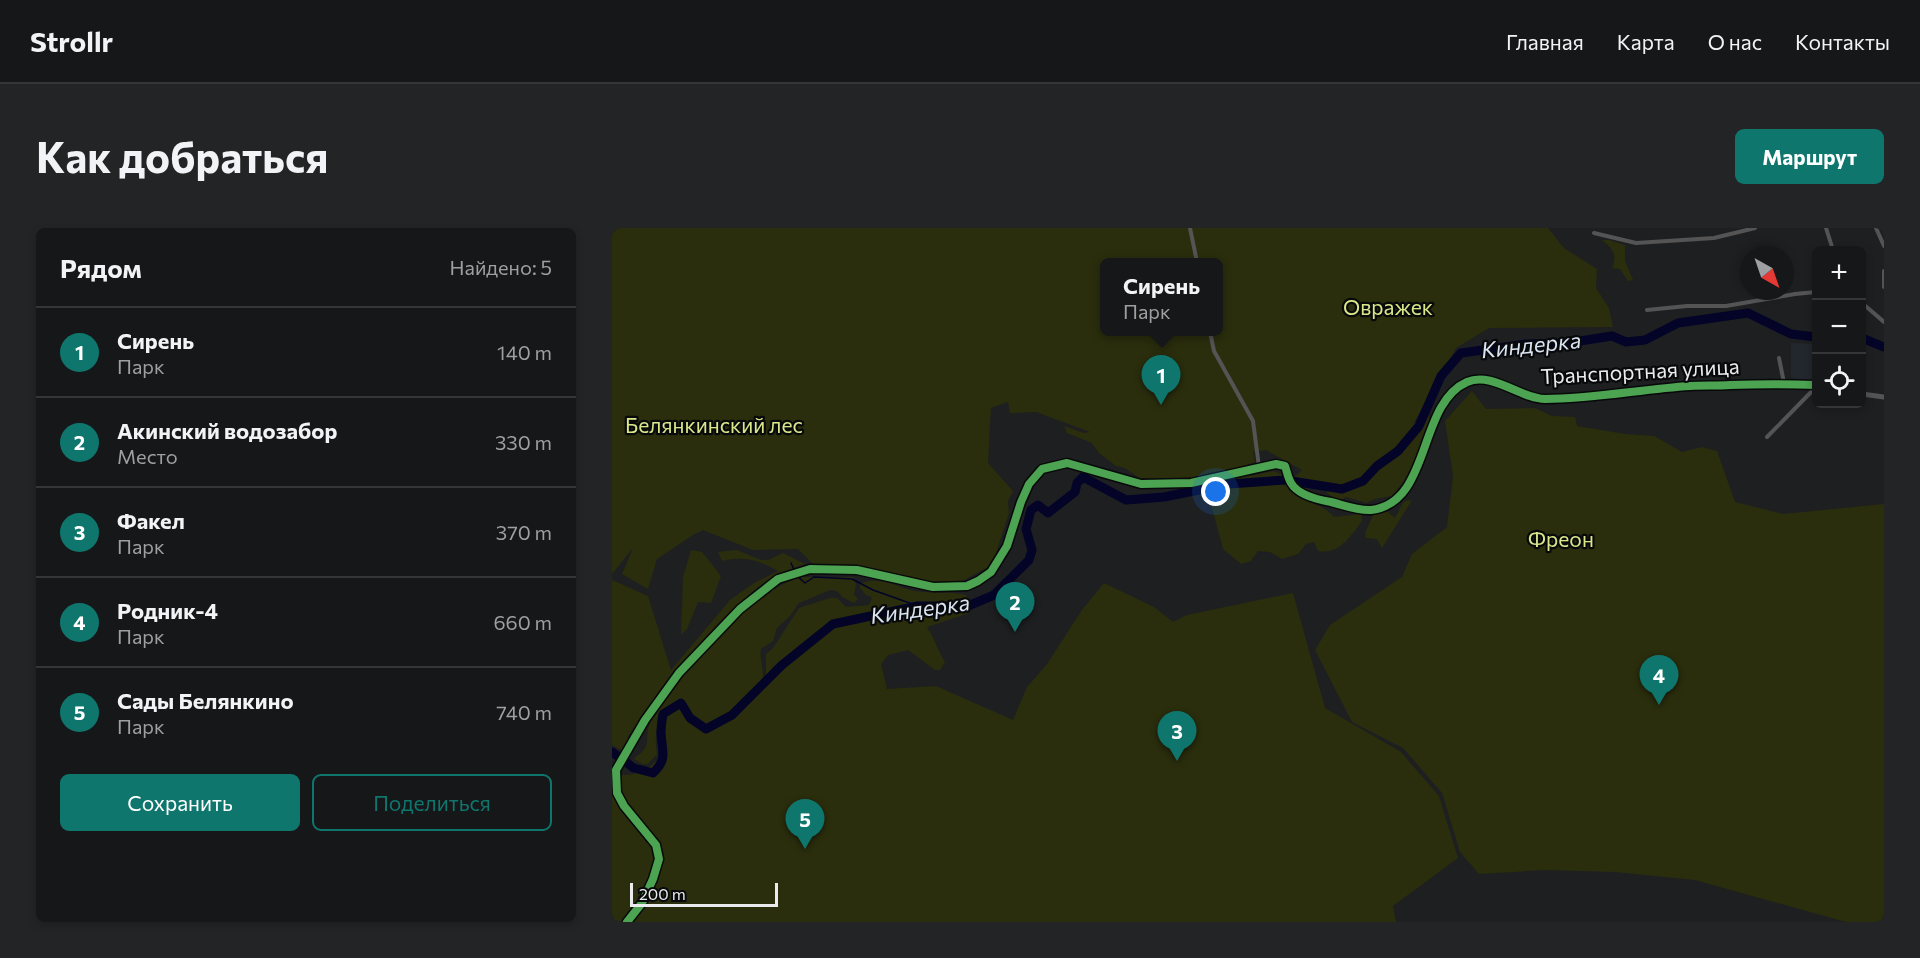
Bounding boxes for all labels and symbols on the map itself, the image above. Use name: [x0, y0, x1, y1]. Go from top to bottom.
north arrow: [1740, 246, 1794, 300]
park label: Овражек: [1343, 294, 1433, 319]
water label: Киндерка: [1480, 326, 1582, 363]
street label: Транспортная улица: [1540, 353, 1740, 388]
pin: 1: [1142, 356, 1180, 405]
park label: Белянкинский лес: [625, 412, 803, 437]
your location: [1201, 477, 1230, 506]
park label: Фреон: [1528, 526, 1594, 551]
pin: 2: [996, 582, 1034, 632]
water label: Киндерка: [868, 588, 972, 629]
pin: 4: [1640, 656, 1678, 705]
pin: 3: [1158, 712, 1196, 761]
pin: 5: [786, 800, 824, 849]
scale bar: [630, 880, 778, 908]

